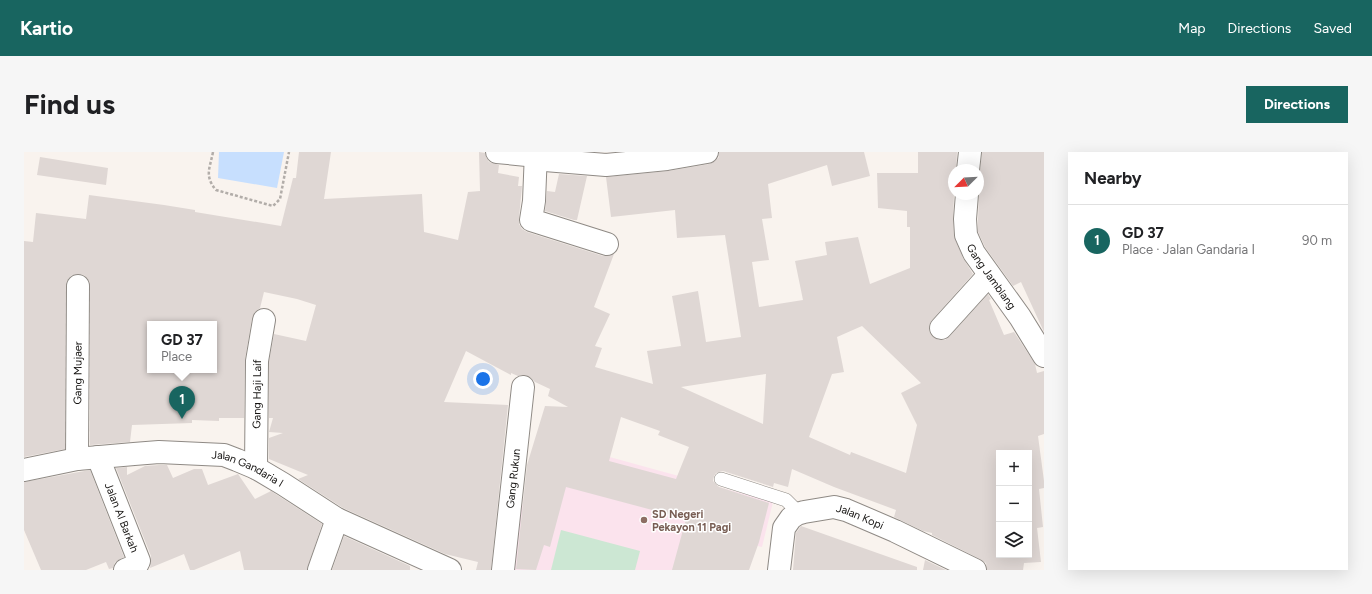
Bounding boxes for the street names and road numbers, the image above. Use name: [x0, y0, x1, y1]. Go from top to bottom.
street label: Gang Jamblang: [964, 242, 1019, 312]
street label: Gang Mujaer: [71, 341, 84, 405]
street label: Gang Haji Laif: [250, 358, 264, 429]
street label: Jalan Gandaria I: [211, 448, 286, 489]
street label: Gang Rukun: [503, 448, 523, 509]
street label: Jalan Al Barkah: [102, 481, 141, 554]
street label: Jalan Kopi: [835, 501, 886, 532]

